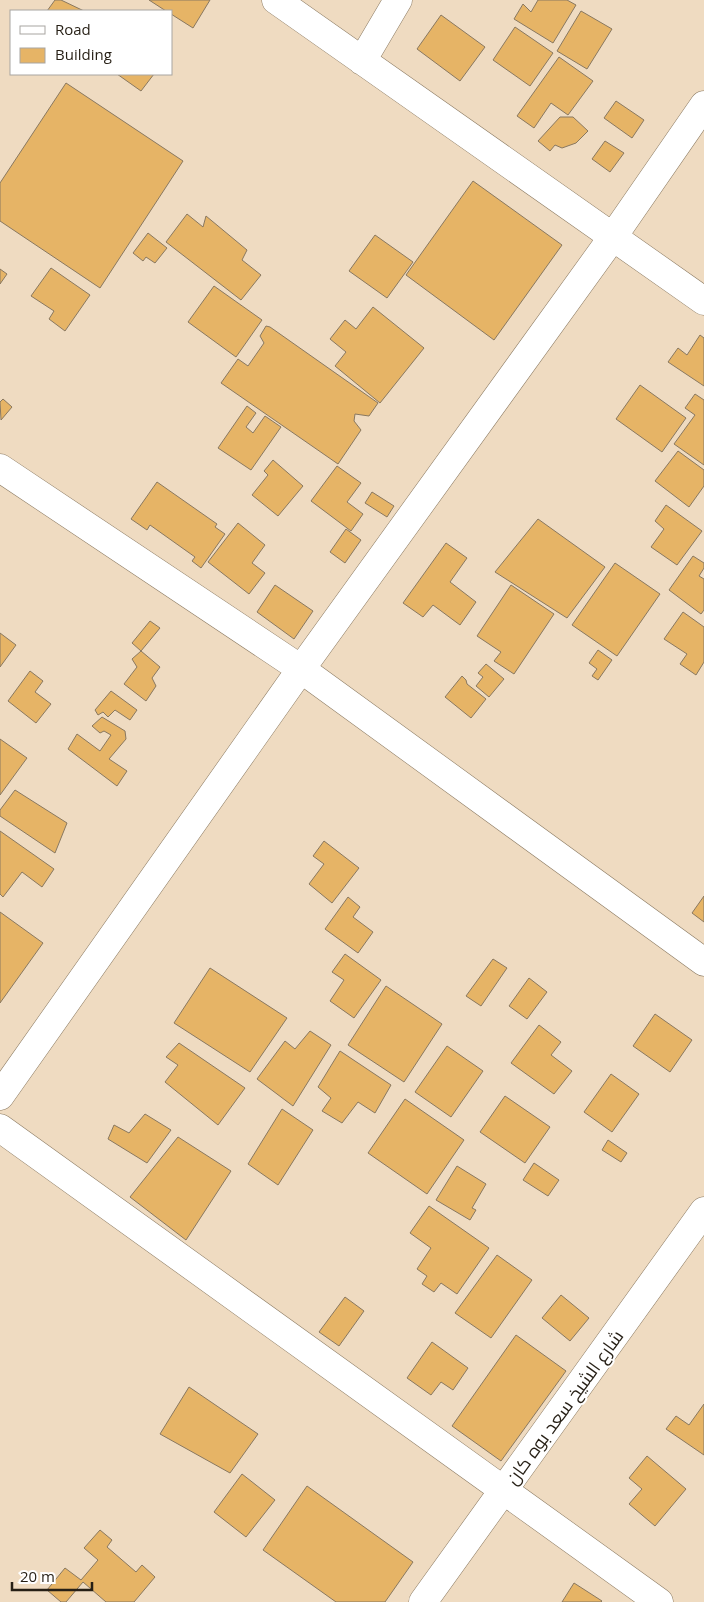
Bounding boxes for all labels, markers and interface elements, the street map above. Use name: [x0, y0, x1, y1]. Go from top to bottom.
legend: [10, 10, 172, 75]
text: Road: [55, 19, 91, 39]
text: Building: [55, 44, 112, 64]
street label: شارع الشيخ سعد بوه كان: [500, 1325, 629, 1490]
scale bar: [12, 1560, 92, 1592]
text: 20 m: [20, 1566, 55, 1586]

